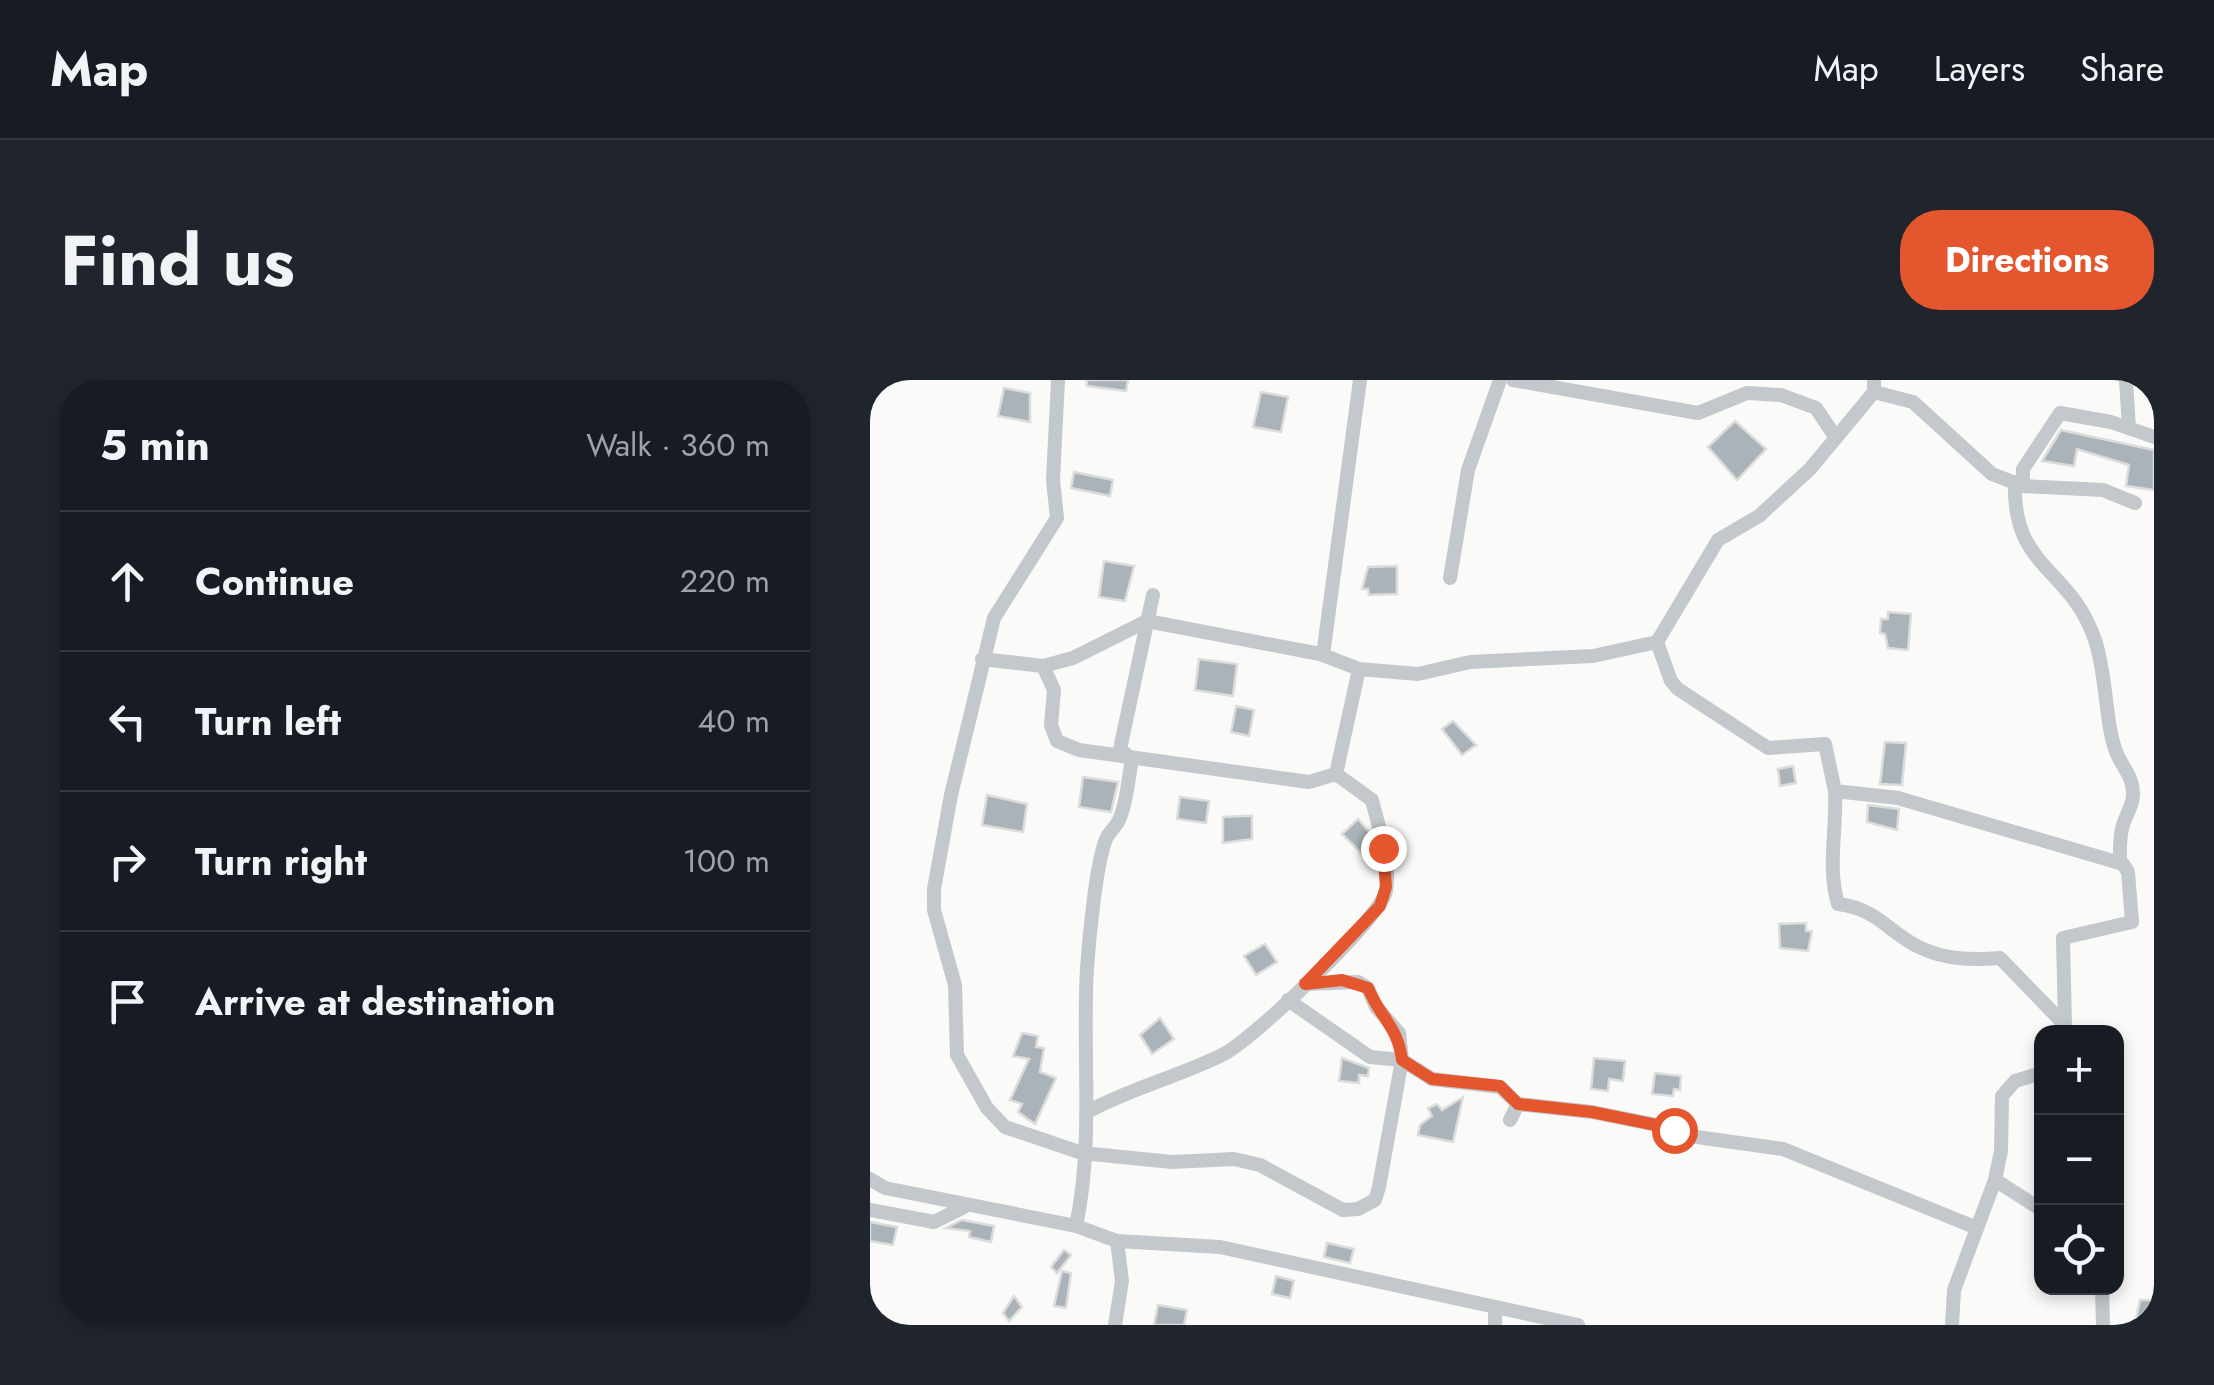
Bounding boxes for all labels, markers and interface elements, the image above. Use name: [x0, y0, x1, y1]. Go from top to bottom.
text: Map: [50, 35, 148, 104]
text: Map: [1814, 44, 1879, 94]
text: Layers: [1934, 44, 2025, 94]
text: Share: [2080, 44, 2164, 94]
text: Find us: [60, 210, 295, 311]
button: Directions: [1900, 210, 2154, 310]
text: 5 min: [100, 415, 210, 476]
text: Walk · 360 m: [586, 422, 770, 468]
icon: ahead: [100, 554, 155, 609]
text: Continue: [195, 554, 354, 609]
text: 220 m: [680, 558, 770, 604]
icon: left: [100, 694, 155, 749]
text: Turn left: [195, 694, 341, 749]
text: 40 m: [698, 698, 770, 744]
route end: [1361, 826, 1407, 872]
icon: right: [100, 834, 155, 889]
text: Turn right: [195, 834, 367, 889]
text: 100 m: [683, 838, 770, 884]
icon: arrive: [100, 974, 155, 1029]
text: Arrive at destination: [195, 974, 556, 1029]
map controls: [2034, 1025, 2124, 1295]
button: +: [2034, 1025, 2124, 1115]
route start: [1652, 1108, 1698, 1154]
button: −: [2034, 1115, 2124, 1205]
button: locate: [2034, 1205, 2124, 1295]

